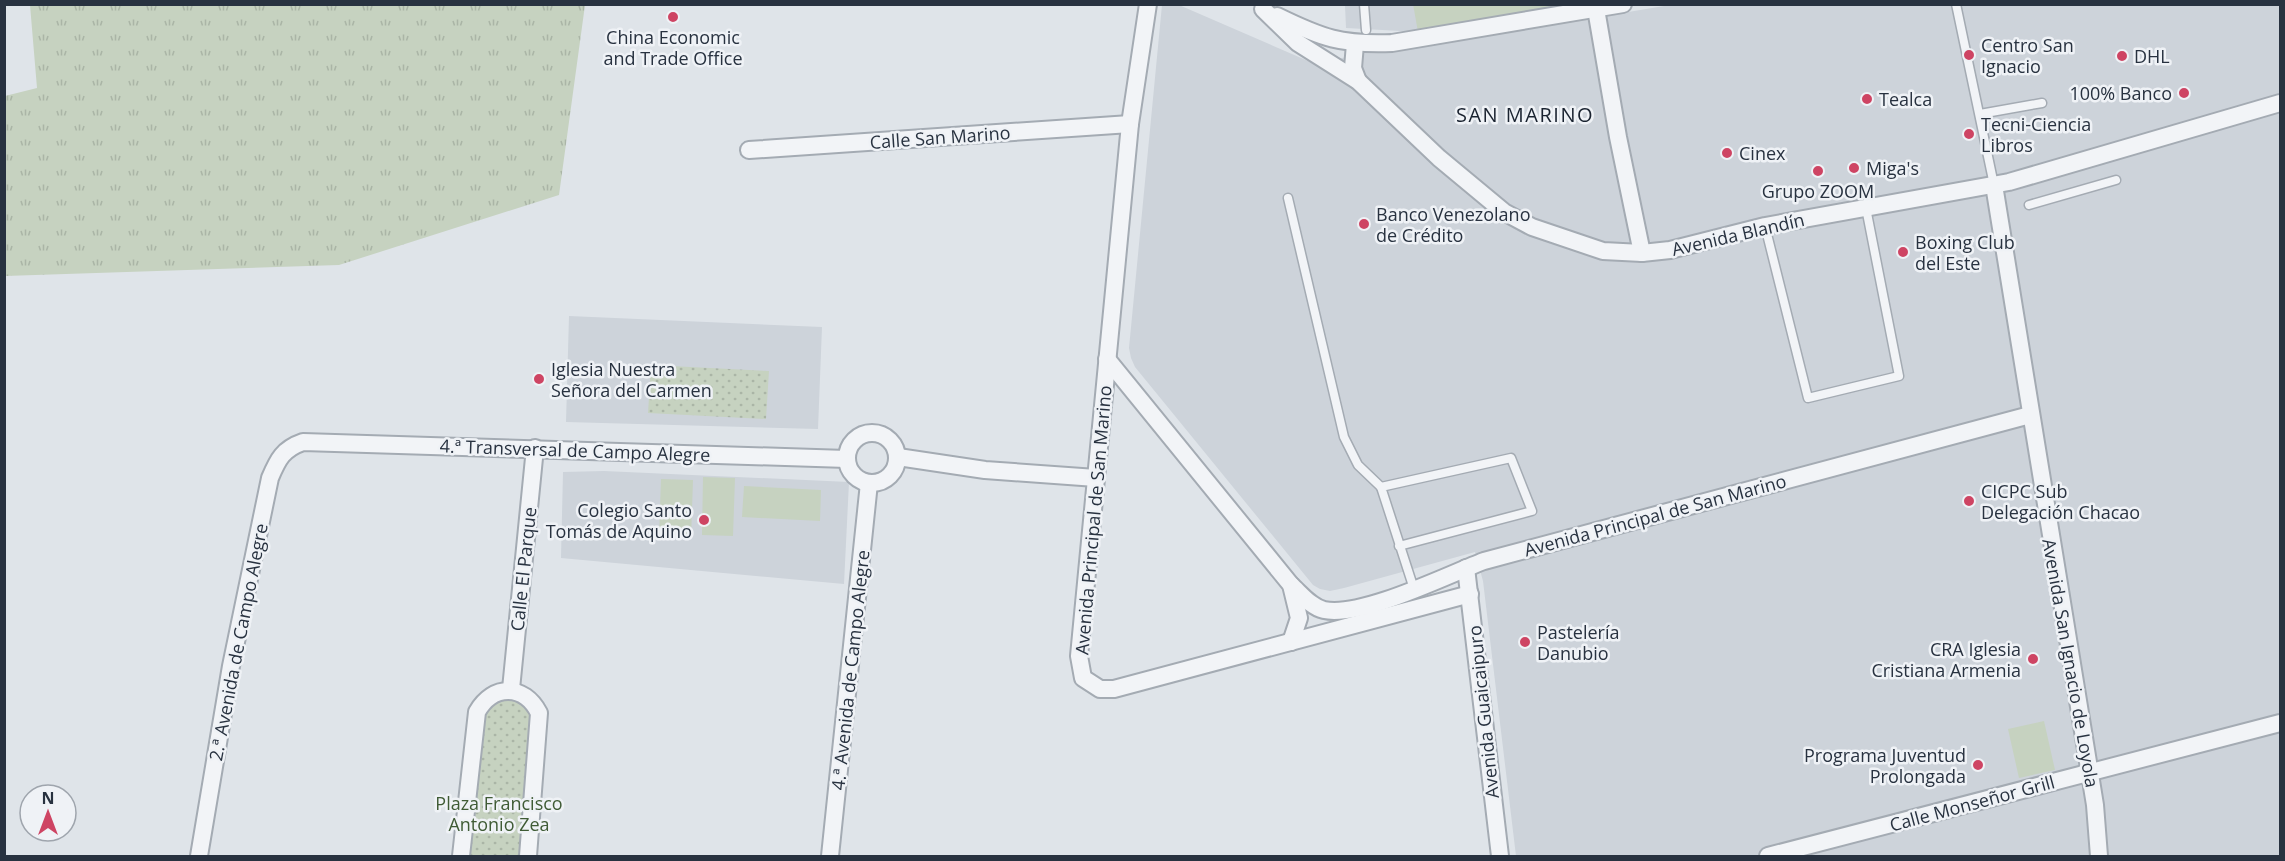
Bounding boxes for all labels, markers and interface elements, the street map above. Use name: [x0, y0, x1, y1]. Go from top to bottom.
marker: China Economic and Trade Office: [666, 10, 680, 24]
place label: China Economic and Trade Office: [603, 25, 743, 70]
place label: Centro San Ignacio: [1981, 33, 2074, 78]
place label: DHL: [2134, 44, 2170, 68]
marker: Centro San Ignacio: [1962, 48, 1976, 62]
marker: DHL: [2115, 49, 2129, 63]
place label: 100% Banco: [2069, 81, 2172, 105]
marker: 100% Banco: [2177, 86, 2191, 100]
place label: Tealca: [1879, 87, 1932, 111]
marker: Tealca: [1860, 92, 1874, 106]
district label: SAN MARINO: [1456, 101, 1594, 128]
place label: Tecni-Ciencia Libros: [1981, 112, 2091, 157]
street label: Calle San Marino: [869, 120, 1011, 154]
marker: Tecni-Ciencia Libros: [1962, 127, 1976, 141]
place label: Cinex: [1739, 141, 1786, 165]
marker: Cinex: [1720, 146, 1734, 160]
place label: Miga's: [1866, 156, 1919, 180]
marker: Miga's: [1847, 161, 1861, 175]
marker: Grupo ZOOM: [1811, 164, 1825, 178]
place label: Grupo ZOOM: [1762, 179, 1874, 203]
place label: Banco Venezolano de Crédito: [1376, 202, 1530, 247]
street label: Avenida Blandín: [1669, 207, 1807, 261]
marker: Banco Venezolano de Crédito: [1357, 217, 1371, 231]
place label: Boxing Club del Este: [1915, 230, 2015, 275]
marker: Boxing Club del Este: [1896, 245, 1910, 259]
place label: Iglesia Nuestra Señora del Carmen: [551, 357, 712, 402]
marker: Iglesia Nuestra Señora del Carmen: [532, 372, 546, 386]
street label: Avenida Principal de San Marino: [1069, 384, 1117, 656]
street label: 4.ª Transversal de Campo Alegre: [439, 433, 711, 467]
street label: Avenida Principal de San Marino: [1521, 468, 1789, 562]
place label: CICPC Sub Delegación Chacao: [1981, 479, 2140, 524]
marker: CICPC Sub Delegación Chacao: [1962, 494, 1976, 508]
place label: Colegio Santo Tomás de Aquino: [546, 498, 692, 543]
street label: Calle El Parque: [505, 506, 541, 632]
marker: Colegio Santo Tomás de Aquino: [697, 513, 711, 527]
street label: 2.ª Avenida de Campo Alegre: [203, 521, 273, 763]
street label: Avenida San Ignacio de Loyola: [2037, 537, 2105, 789]
street label: 4.ª Avenida de Campo Alegre: [825, 549, 875, 791]
place label: Pastelería Danubio: [1537, 620, 1620, 665]
street label: Avenida Guaicaipuro: [1462, 624, 1504, 800]
marker: Pastelería Danubio: [1518, 635, 1532, 649]
place label: CRA Iglesia Cristiana Armenia: [1871, 637, 2021, 682]
marker: CRA Iglesia Cristiana Armenia: [2026, 652, 2040, 666]
place label: Programa Juventud Prolongada: [1804, 743, 1966, 788]
marker: Programa Juventud Prolongada: [1971, 758, 1985, 772]
street label: Calle Monseñor Grill: [1887, 769, 2057, 837]
north arrow: [18, 783, 78, 843]
text: N: [41, 787, 55, 809]
park label: Plaza Francisco Antonio Zea: [435, 791, 563, 836]

